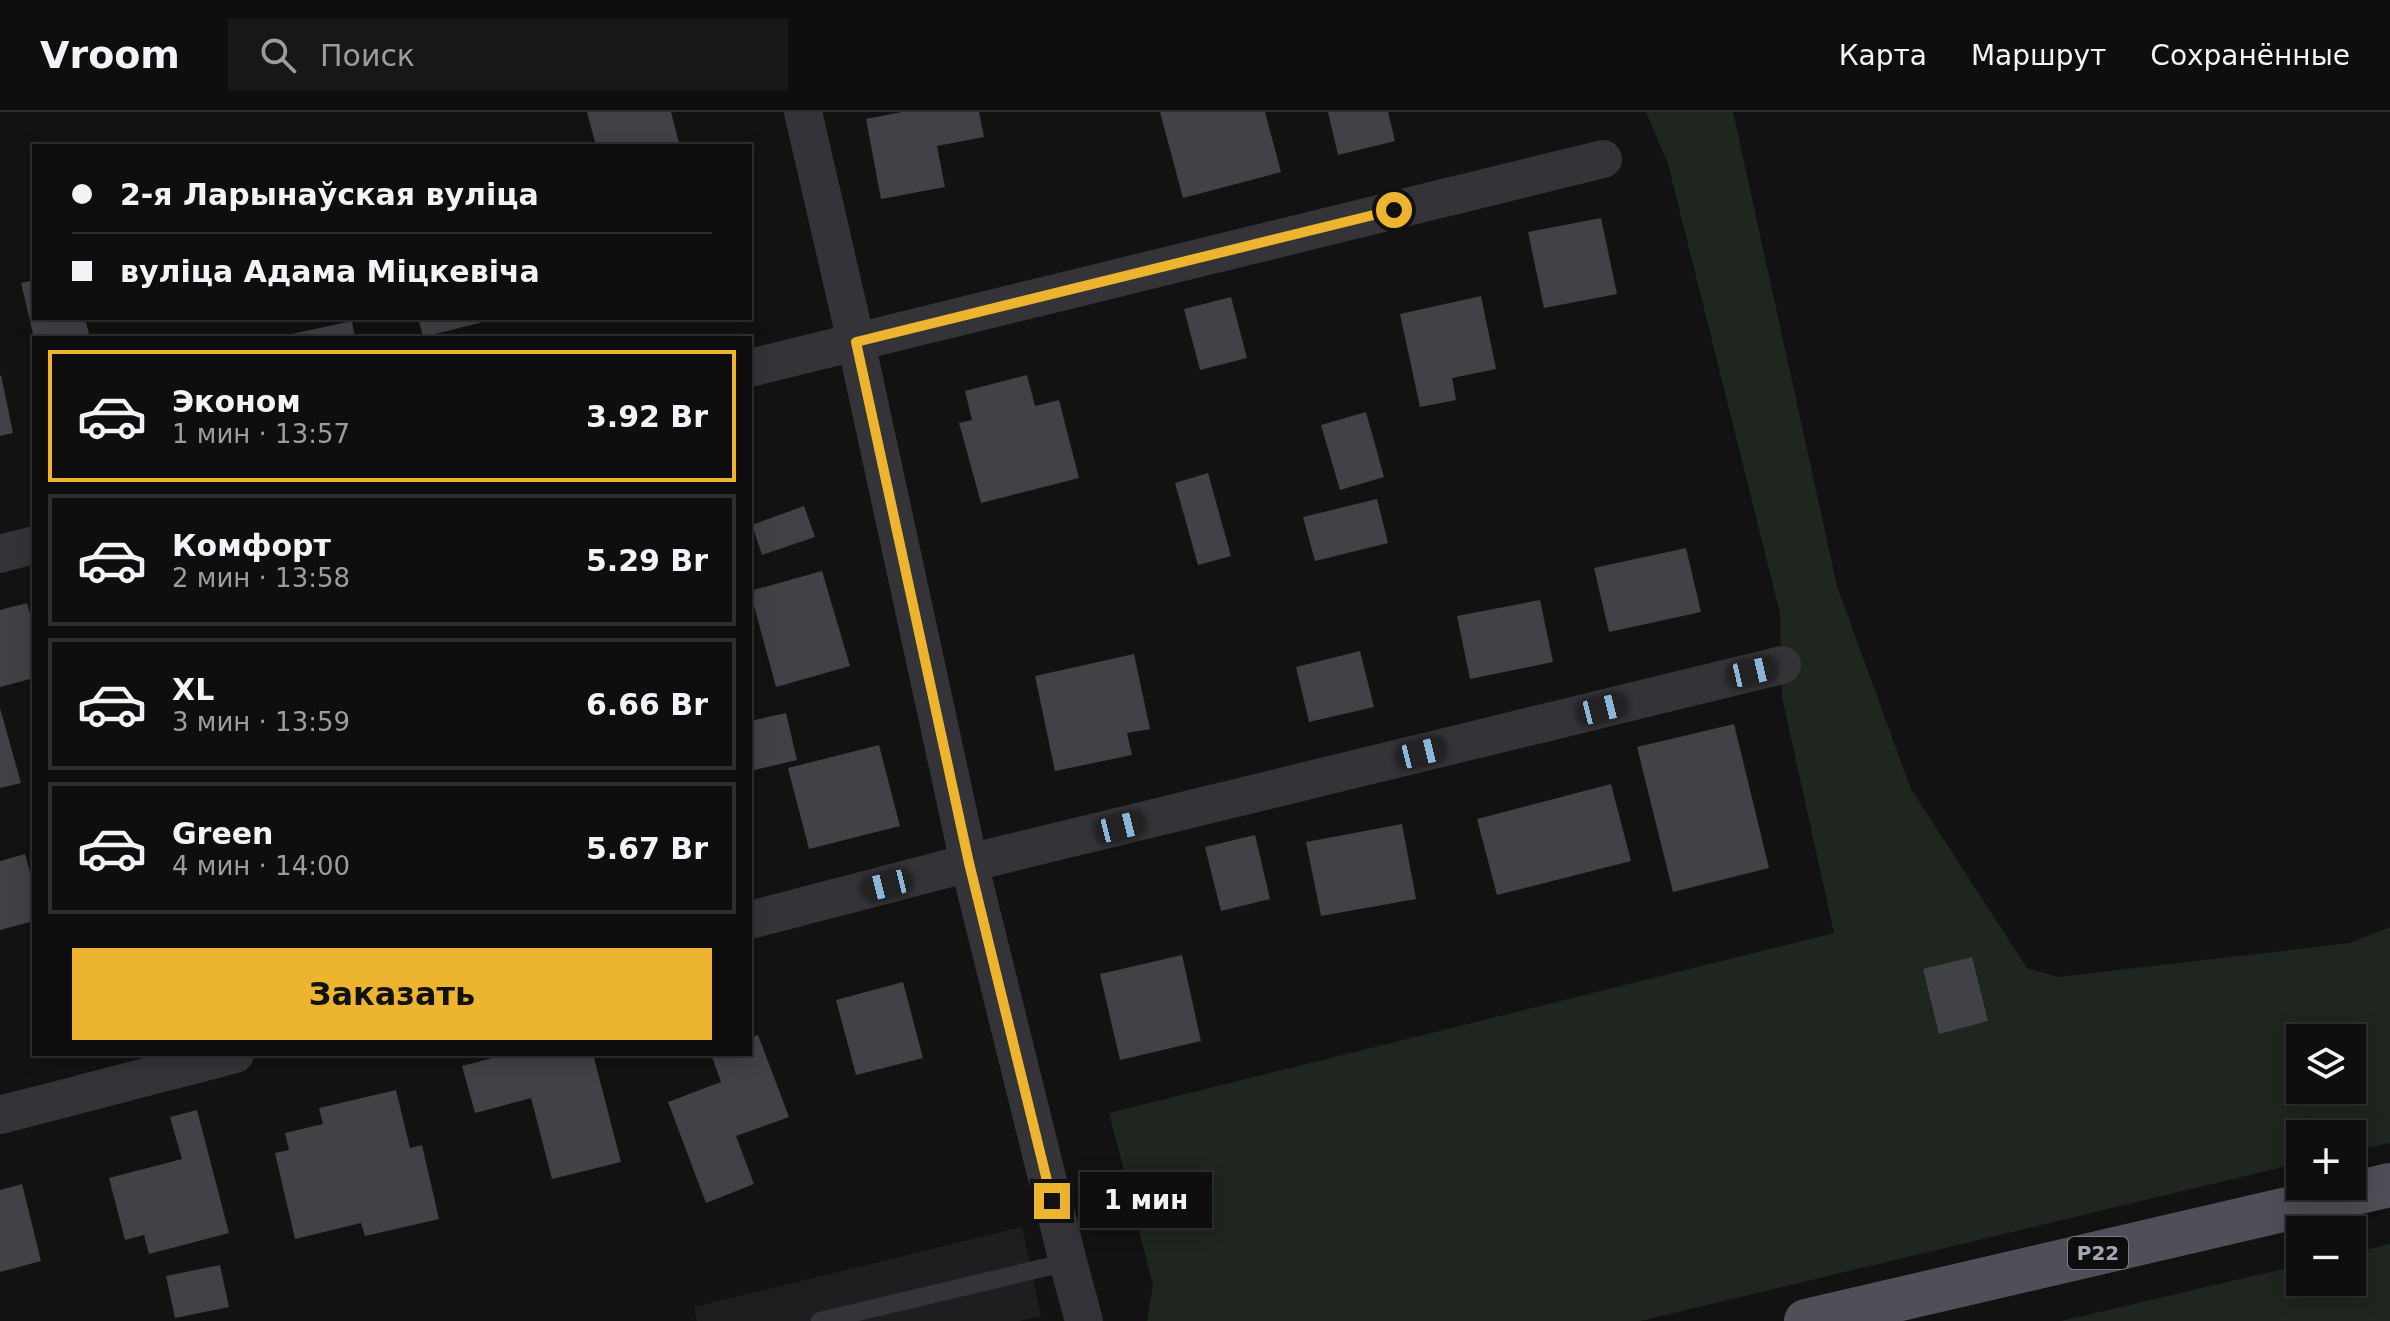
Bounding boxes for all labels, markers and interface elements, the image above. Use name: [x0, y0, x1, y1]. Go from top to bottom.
search box: [228, 19, 788, 91]
text: Vroom: [40, 33, 180, 77]
icon: search: [256, 33, 300, 77]
text: Поиск: [320, 38, 415, 73]
text: Карта: [1839, 39, 1927, 72]
text: Маршрут: [1971, 39, 2106, 72]
text: Сохранённые: [2150, 39, 2350, 72]
text: 2-я Ларынаўская вуліца: [120, 177, 539, 212]
route start: [1376, 192, 1412, 228]
text: вуліца Адама Міцкевіча: [120, 254, 540, 289]
icon: car: [76, 380, 148, 452]
text: Эконом: [172, 384, 301, 419]
text: 3.92 Br: [586, 399, 708, 434]
text: 1 мин · 13:57: [172, 419, 350, 449]
icon: car: [76, 524, 148, 596]
text: Комфорт: [172, 528, 331, 563]
text: 5.29 Br: [586, 543, 708, 578]
text: 2 мин · 13:58: [172, 563, 350, 593]
car: [1726, 655, 1778, 689]
icon: car: [76, 668, 148, 740]
text: XL: [172, 672, 214, 707]
text: 6.66 Br: [586, 687, 708, 722]
car: [1576, 692, 1628, 726]
text: 3 мин · 13:59: [172, 707, 350, 737]
car: [1395, 736, 1447, 770]
car: [1094, 810, 1146, 844]
icon: car: [76, 812, 148, 884]
text: Green: [172, 816, 273, 851]
text: 5.67 Br: [586, 831, 708, 866]
text: 4 мин · 14:00: [172, 851, 350, 881]
car: [861, 868, 913, 902]
button: Заказать: [72, 948, 712, 1040]
map controls: [2286, 1024, 2366, 1296]
button: layers: [2286, 1024, 2366, 1104]
button: +: [2286, 1120, 2366, 1200]
callout: 1 мин: [1080, 1173, 1212, 1229]
route end: [1034, 1183, 1070, 1219]
text: 1 мин: [1104, 1185, 1188, 1215]
button: −: [2286, 1216, 2366, 1296]
road number: Р22: [2068, 1237, 2128, 1269]

